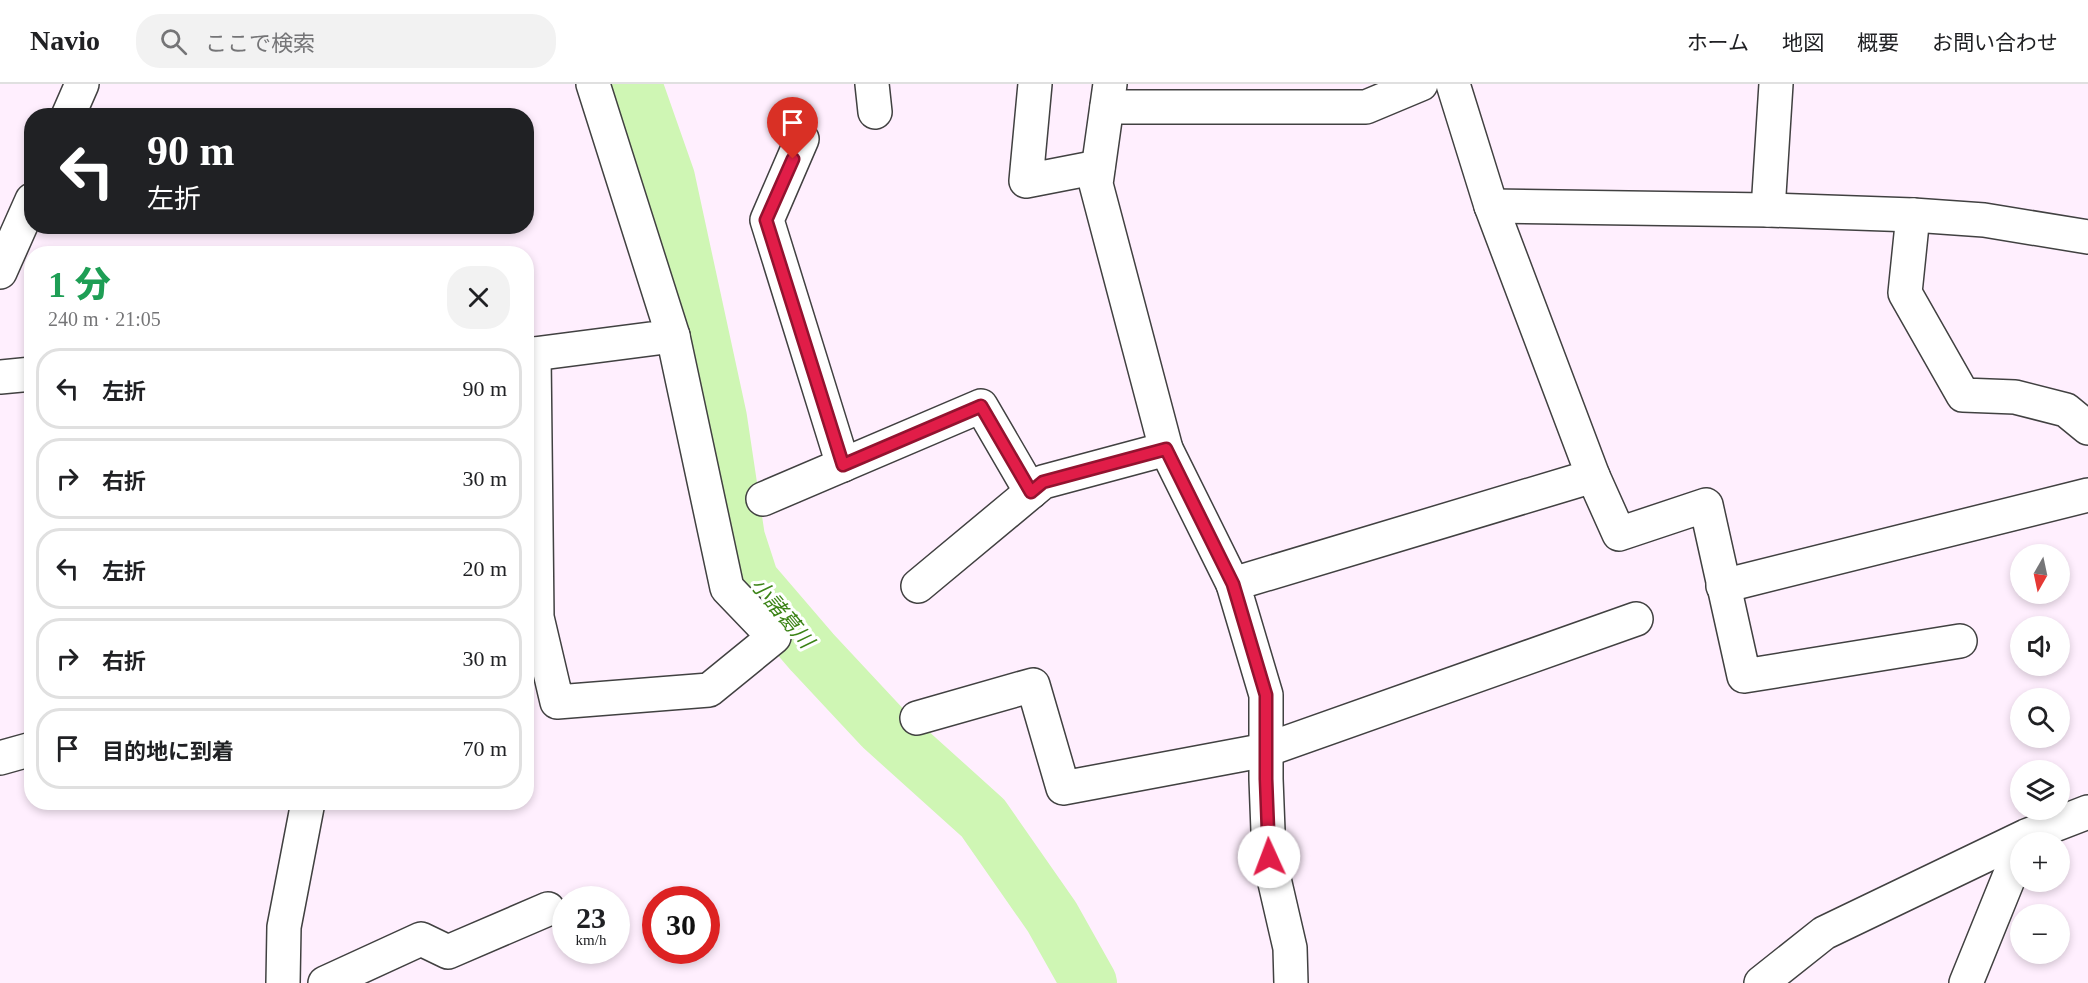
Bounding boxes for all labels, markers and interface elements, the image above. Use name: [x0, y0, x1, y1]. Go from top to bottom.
search box: [136, 14, 556, 68]
text: Navio: [30, 25, 100, 56]
icon: search: [157, 25, 190, 58]
text: ここで検索: [205, 31, 315, 56]
text: ホーム: [1687, 31, 1749, 55]
text: 地図: [1782, 31, 1824, 55]
text: 概要: [1857, 31, 1899, 55]
text: お問い合わせ: [1932, 31, 2058, 55]
pin: [767, 97, 818, 159]
icon: arrive: [776, 106, 809, 139]
text: 90 m: [147, 128, 235, 174]
icon: left: [48, 132, 126, 210]
text: 左折: [147, 184, 201, 214]
text: 1 分: [48, 265, 111, 305]
button: close: [447, 266, 510, 329]
text: 240 m · 21:05: [48, 308, 161, 330]
icon: left: [51, 372, 84, 405]
text: 90 m: [462, 376, 507, 401]
text: 左折: [102, 379, 146, 404]
icon: right: [51, 462, 84, 495]
text: 30 m: [462, 466, 507, 491]
text: 右折: [102, 469, 146, 494]
north arrow: [2010, 544, 2070, 604]
map controls: [2010, 544, 2070, 964]
icon: left: [51, 552, 84, 585]
text: 20 m: [462, 556, 507, 581]
text: 左折: [102, 559, 146, 584]
water label: 小諸葛川: [746, 573, 819, 654]
button: sound: [2010, 616, 2070, 676]
icon: right: [51, 642, 84, 675]
text: 30 m: [462, 646, 507, 671]
text: 右折: [102, 649, 146, 674]
button: search: [2010, 688, 2070, 748]
icon: arrive: [51, 732, 84, 765]
text: 70 m: [462, 736, 507, 761]
text: 目的地に到着: [102, 739, 234, 764]
button: layers: [2010, 760, 2070, 820]
position arrow: [1237, 825, 1301, 889]
button: +: [2010, 832, 2070, 892]
speed limit sign: 30: [642, 886, 720, 964]
text: 23: [576, 901, 606, 934]
button: −: [2010, 904, 2070, 964]
text: km/h: [576, 932, 606, 948]

